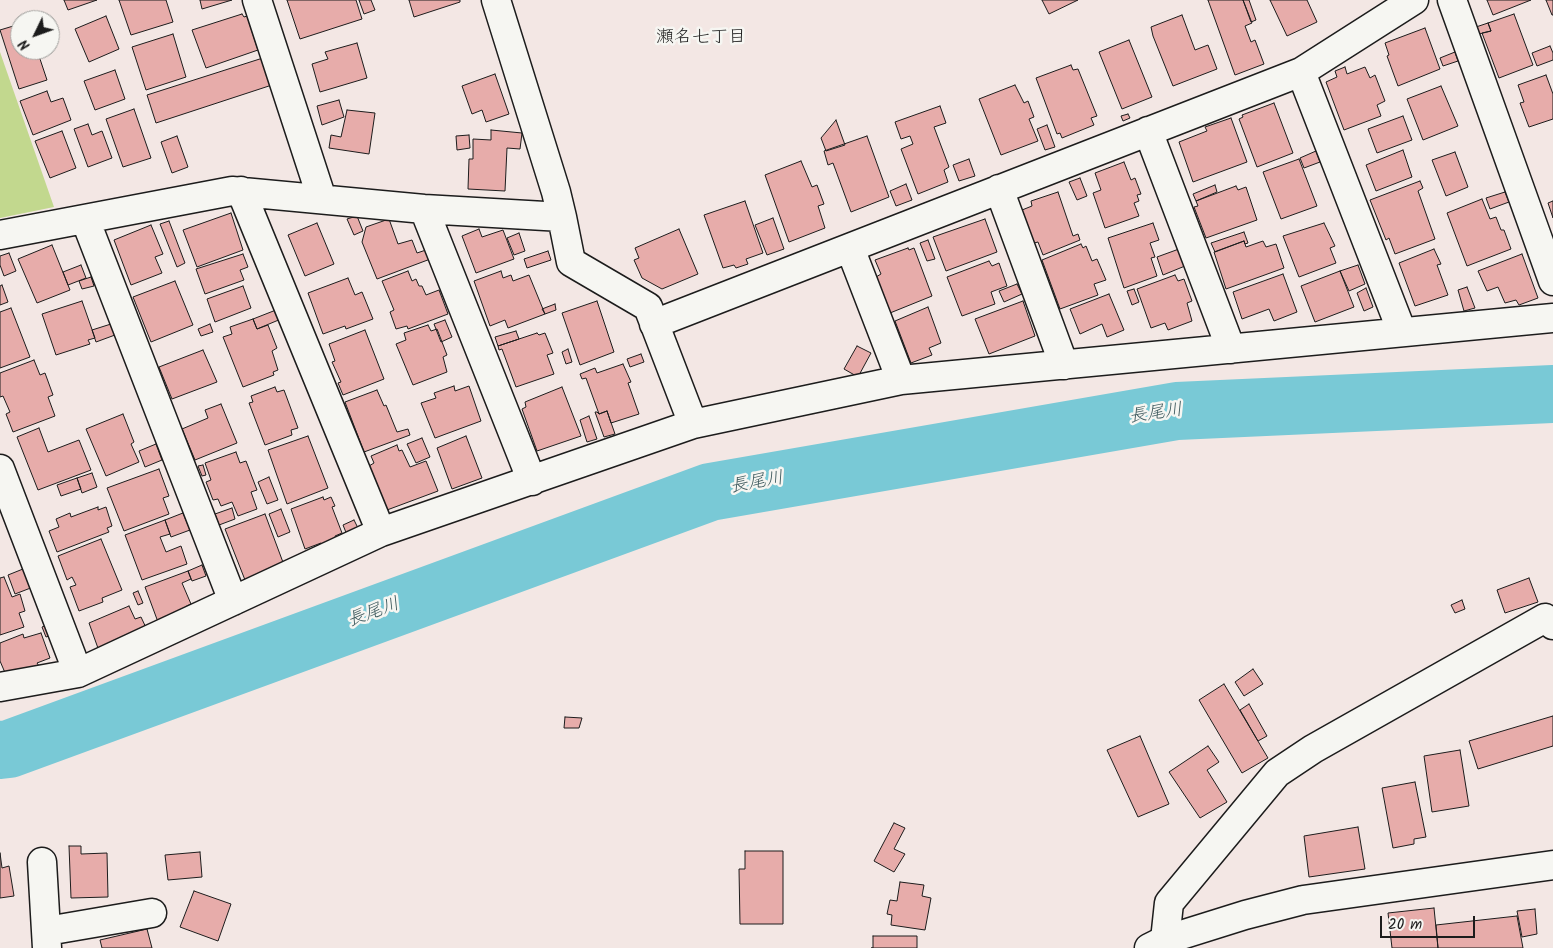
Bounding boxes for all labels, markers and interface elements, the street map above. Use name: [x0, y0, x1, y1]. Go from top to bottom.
north arrow: [10, 10, 60, 60]
district label: 瀬名七丁目: [656, 28, 746, 50]
text: N: [13, 34, 36, 55]
water label: 長尾川: [1128, 401, 1184, 429]
water label: 長尾川: [729, 469, 785, 499]
water label: 長尾川: [345, 595, 403, 633]
scale bar: [1383, 906, 1478, 938]
text: 20 m: [1388, 913, 1422, 937]

